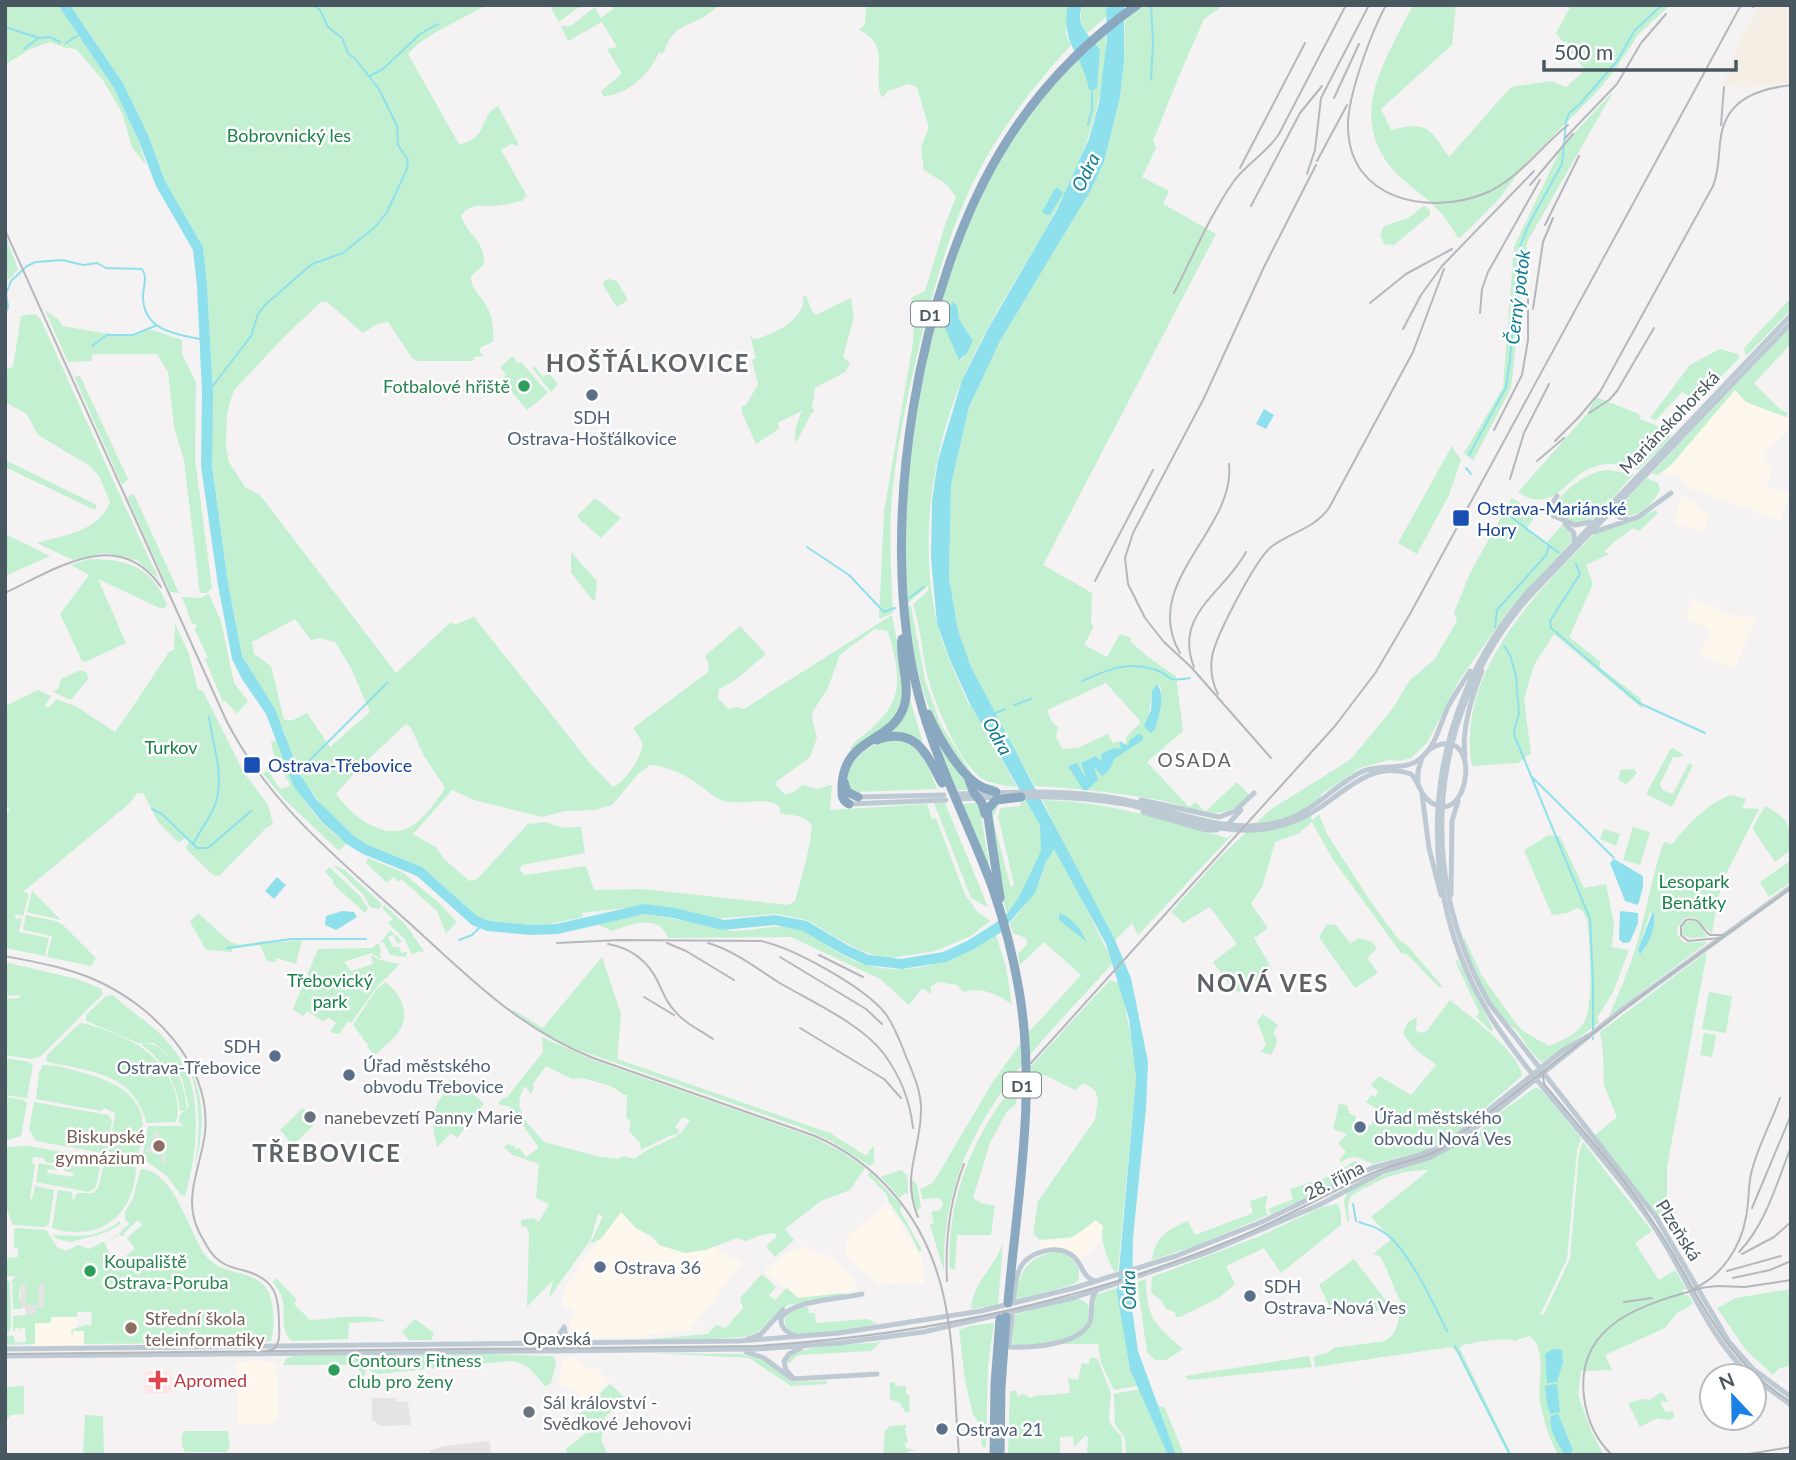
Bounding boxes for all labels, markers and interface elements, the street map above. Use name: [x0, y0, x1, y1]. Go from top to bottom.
scale bar: [1544, 28, 1736, 72]
text: 500 m: [1554, 39, 1613, 64]
park label: Bobrovnický les: [227, 124, 351, 146]
water label: Odra: [1066, 149, 1104, 195]
water label: Černý potok: [1500, 247, 1534, 346]
road number: D1: [911, 302, 949, 326]
district label: HOŠŤÁLKOVICE: [546, 348, 750, 377]
street label: Mariánskohorská: [1614, 366, 1724, 478]
place label: Fotbalové hřiště: [383, 375, 510, 397]
marker: Fotbalové hřiště: [516, 378, 532, 394]
marker: SDH Ostrava-Hošťálkovice: [584, 387, 600, 403]
place label: SDH Ostrava-Hošťálkovice: [507, 406, 677, 449]
place label: Ostrava-Mariánské Hory: [1477, 497, 1627, 540]
marker: Ostrava-Mariánské Hory: [1451, 508, 1471, 528]
water label: Odra: [978, 713, 1018, 759]
park label: Turkov: [144, 736, 198, 758]
district label: OSADA: [1157, 748, 1233, 771]
place label: Ostrava-Třebovice: [268, 754, 412, 776]
marker: Ostrava-Třebovice: [242, 755, 262, 775]
park label: Lesopark Benátky: [1659, 870, 1730, 913]
district label: NOVÁ VES: [1196, 968, 1330, 997]
park label: Třebovický park: [287, 969, 374, 1012]
place label: SDH Ostrava-Třebovice: [117, 1035, 261, 1078]
marker: SDH Ostrava-Třebovice: [267, 1048, 283, 1064]
place label: Úřad městského obvodu Třebovice: [363, 1054, 503, 1097]
marker: Úřad městského obvodu Třebovice: [341, 1067, 357, 1083]
road number: D1: [1003, 1072, 1041, 1098]
place label: nanebevzetí Panny Marie: [324, 1106, 523, 1128]
place label: Úřad městského obvodu Nová Ves: [1374, 1106, 1512, 1149]
marker: nanebevzetí Panny Marie: [302, 1109, 318, 1125]
marker: Úřad městského obvodu Nová Ves: [1352, 1119, 1368, 1135]
place label: Biskupské gymnázium: [55, 1125, 145, 1168]
marker: Biskupské gymnázium: [151, 1138, 167, 1154]
district label: TŘEBOVICE: [252, 1138, 402, 1167]
street label: 28. října: [1301, 1156, 1367, 1204]
street label: Plzeňská: [1652, 1195, 1706, 1265]
place label: Koupaliště Ostrava-Poruba: [104, 1250, 229, 1293]
place label: Ostrava 36: [614, 1256, 701, 1278]
marker: Ostrava 36: [592, 1259, 608, 1275]
marker: Koupaliště Ostrava-Poruba: [82, 1263, 98, 1279]
water label: Odra: [1116, 1270, 1140, 1310]
place label: SDH Ostrava-Nová Ves: [1264, 1275, 1406, 1318]
marker: SDH Ostrava-Nová Ves: [1242, 1288, 1258, 1304]
place label: Střední škola teleinformatiky: [145, 1307, 266, 1350]
marker: Střední škola teleinformatiky: [123, 1320, 139, 1336]
street label: Opavská: [523, 1327, 591, 1349]
place label: Contours Fitness club pro ženy: [348, 1349, 482, 1392]
marker: Contours Fitness club pro ženy: [326, 1362, 342, 1378]
north arrow: [1698, 1362, 1768, 1432]
text: N: [1715, 1367, 1738, 1394]
place label: Apromed: [174, 1369, 247, 1391]
marker: Apromed: [148, 1370, 168, 1390]
place label: Sál království - Svědkové Jehovovi: [543, 1391, 692, 1434]
marker: Sál království - Svědkové Jehovovi: [521, 1404, 537, 1420]
place label: Ostrava 21: [956, 1418, 1043, 1440]
marker: Ostrava 21: [934, 1421, 950, 1437]

